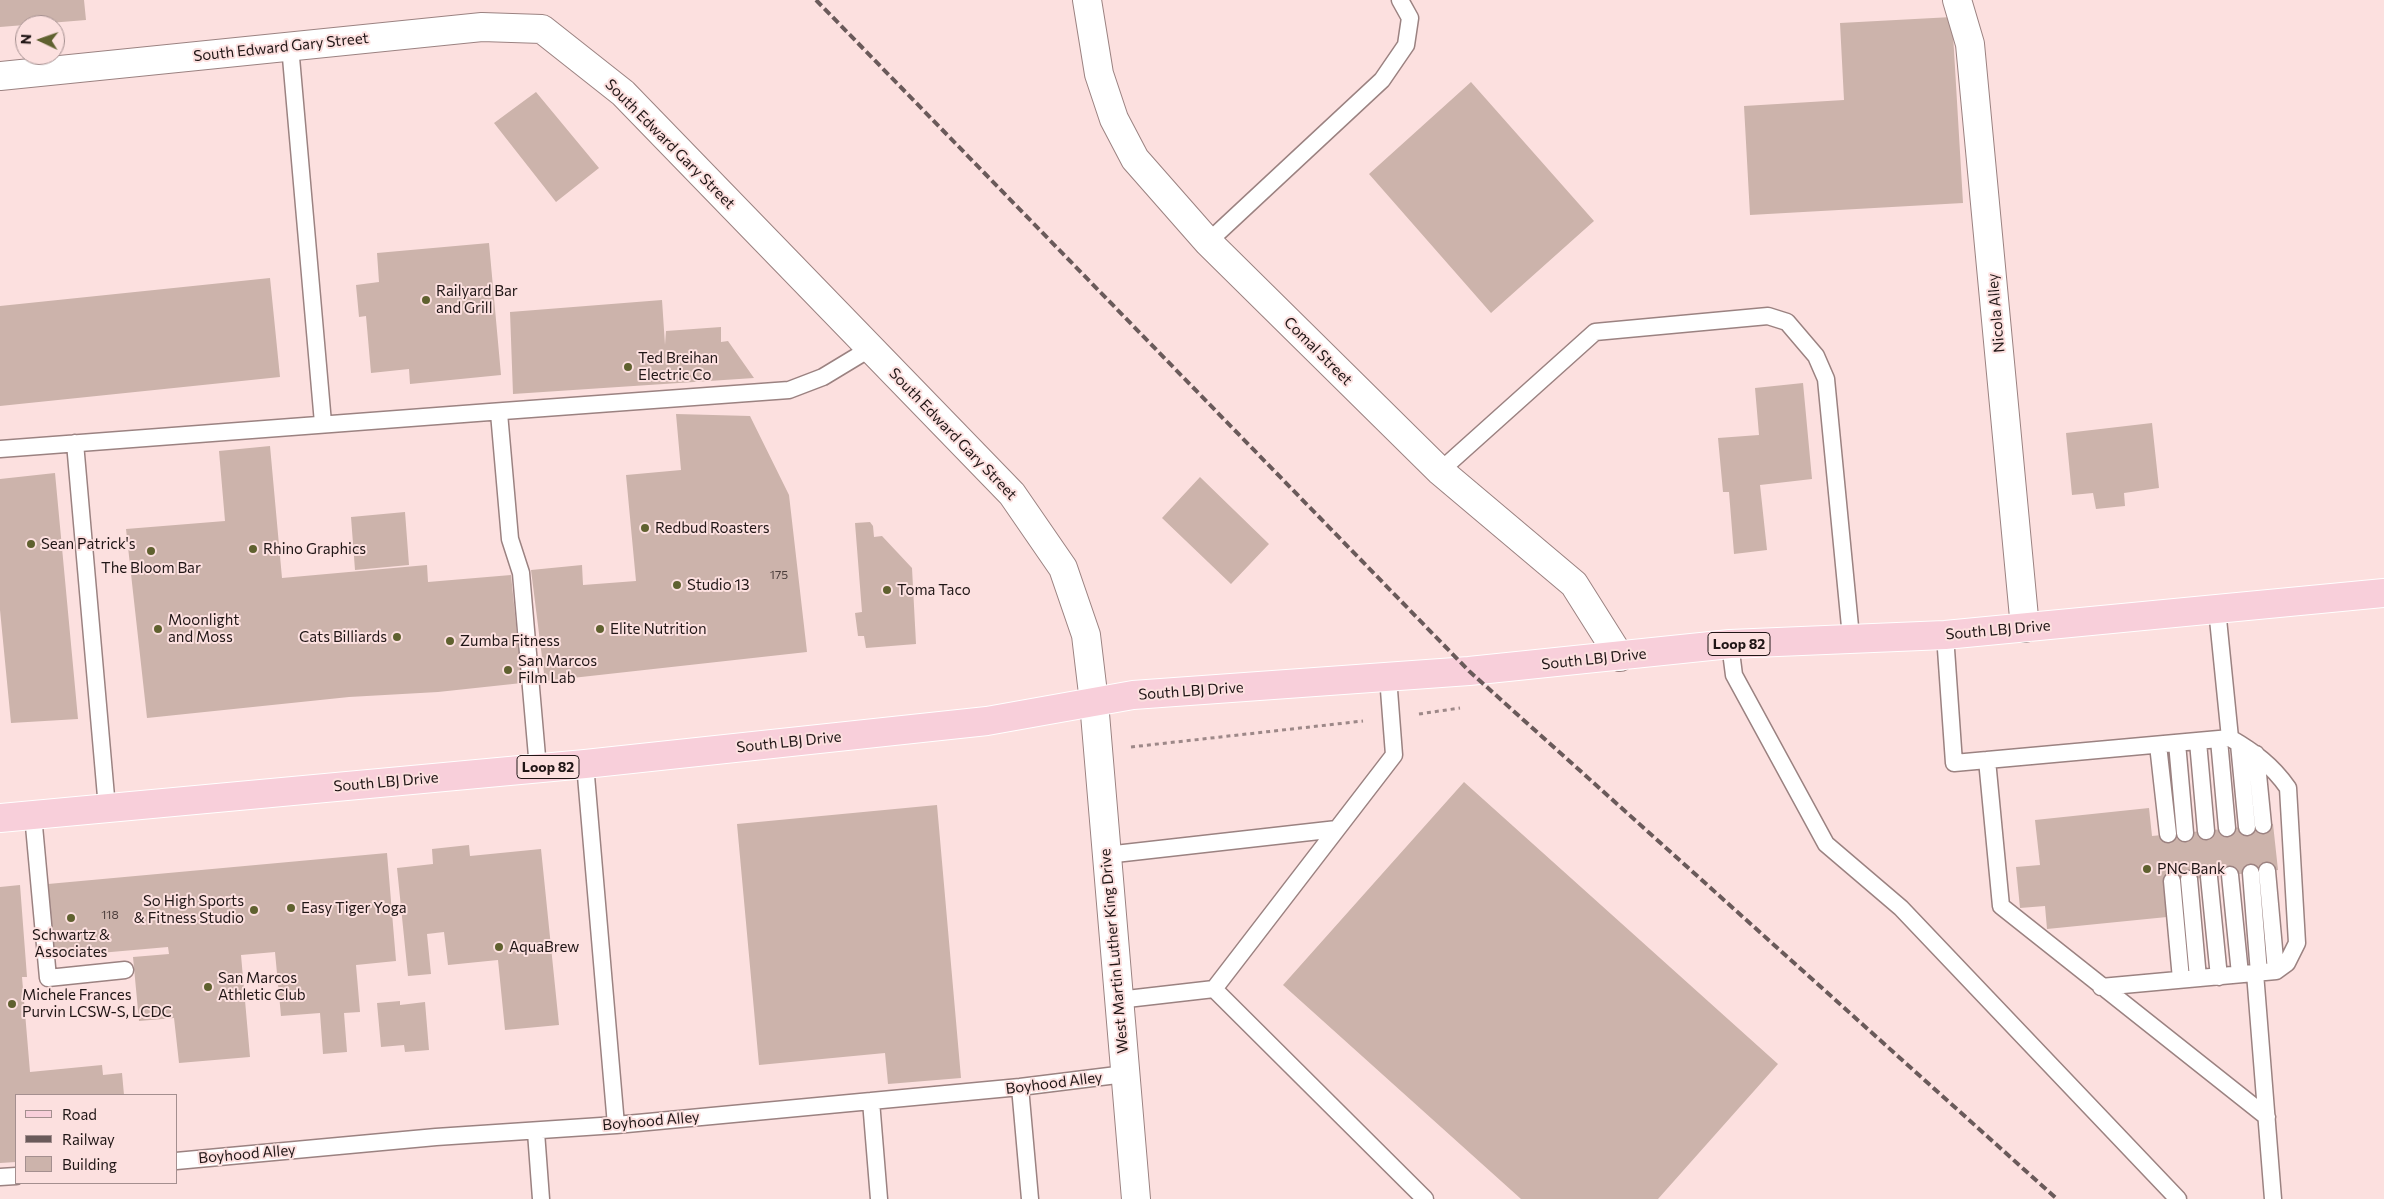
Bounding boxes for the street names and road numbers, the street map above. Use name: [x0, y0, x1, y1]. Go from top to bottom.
street label: South Edward Gary Street: [192, 29, 370, 65]
street label: South Edward Gary Street: [601, 75, 739, 213]
street label: Nicola Alley: [1984, 273, 2008, 353]
street label: Comal Street: [1280, 313, 1356, 389]
street label: South Edward Gary Street: [885, 364, 1021, 504]
street label: South LBJ Drive: [1945, 616, 2051, 644]
road number: Loop 82: [1708, 633, 1770, 656]
street label: South LBJ Drive: [1541, 645, 1647, 673]
street label: South LBJ Drive: [1138, 678, 1244, 704]
street label: South LBJ Drive: [736, 728, 842, 756]
road number: Loop 82: [517, 756, 579, 779]
street label: South LBJ Drive: [333, 768, 439, 796]
street label: West Martin Luther King Drive: [1096, 848, 1132, 1054]
street label: Boyhood Alley: [1004, 1068, 1104, 1098]
street label: Boyhood Alley: [602, 1108, 700, 1134]
street label: Boyhood Alley: [198, 1141, 296, 1167]

